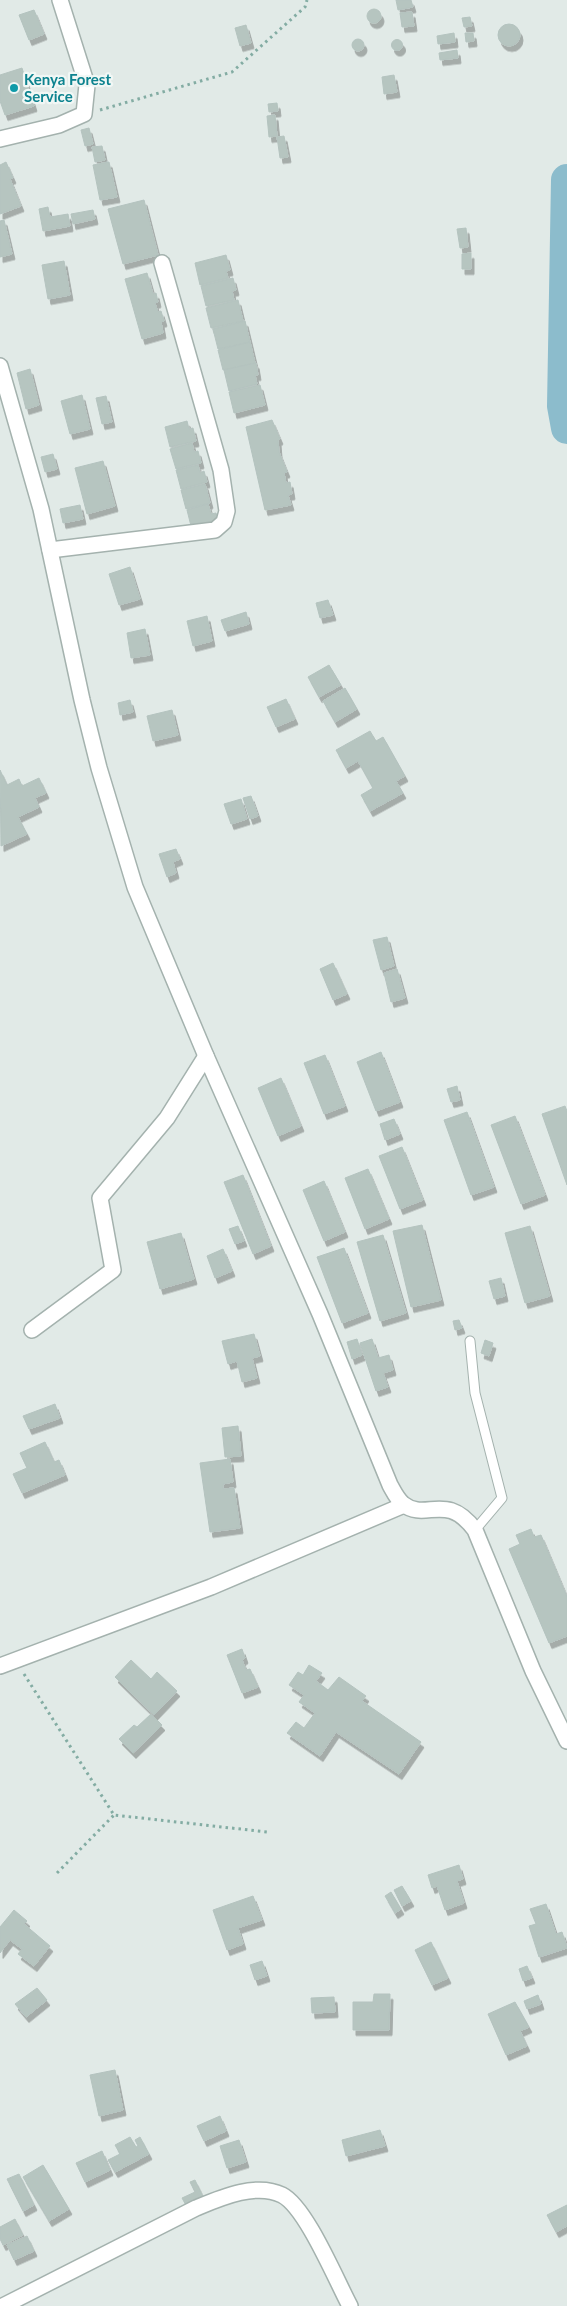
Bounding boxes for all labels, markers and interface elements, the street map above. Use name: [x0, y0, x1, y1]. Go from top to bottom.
place label: Kenya Forest Service: [24, 70, 111, 105]
marker: Kenya Forest Service: [8, 82, 20, 94]

